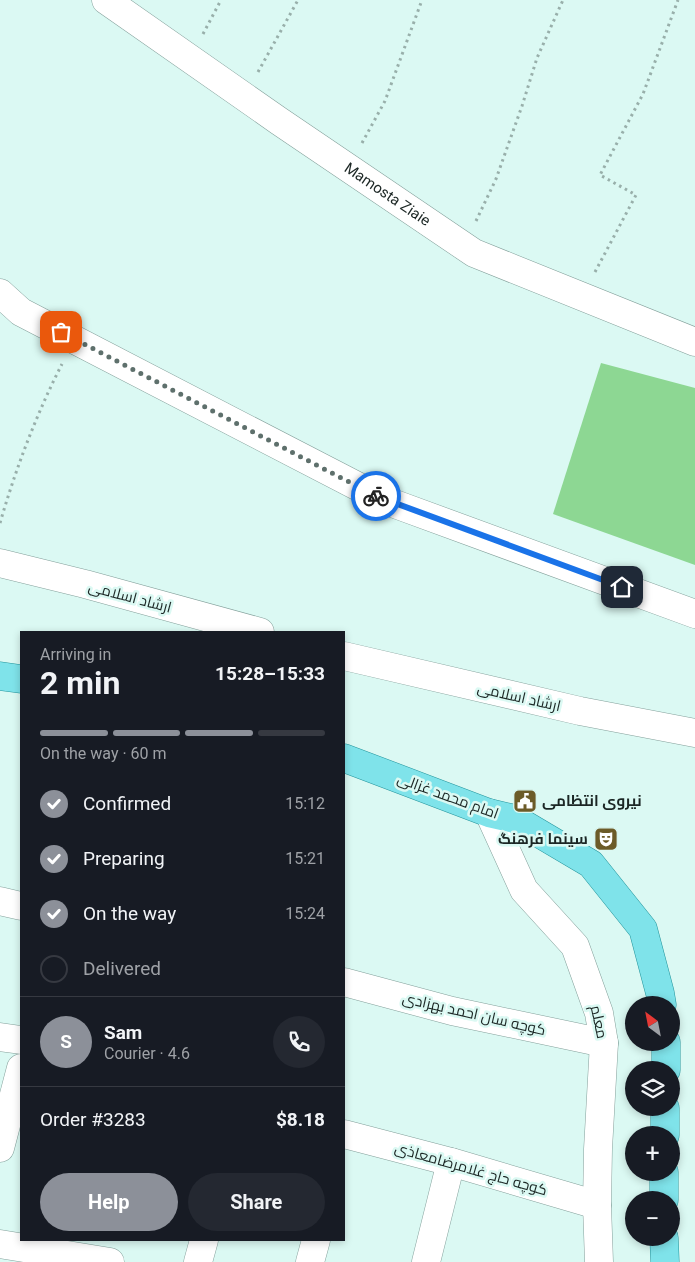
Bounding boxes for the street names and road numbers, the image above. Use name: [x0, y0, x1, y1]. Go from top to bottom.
street label: Mamosta Ziaie: [341, 159, 434, 230]
street label: ارشاد اسلامی: [86, 577, 173, 618]
street label: ارشاد اسلامی: [475, 679, 563, 716]
street label: امام محمد غزالی: [395, 769, 501, 824]
street label: کوچه سان احمد بهزادی: [400, 989, 547, 1040]
street label: معلم: [586, 1004, 611, 1041]
street label: کوچه حاج غلامرضامعاذی: [392, 1139, 549, 1201]

